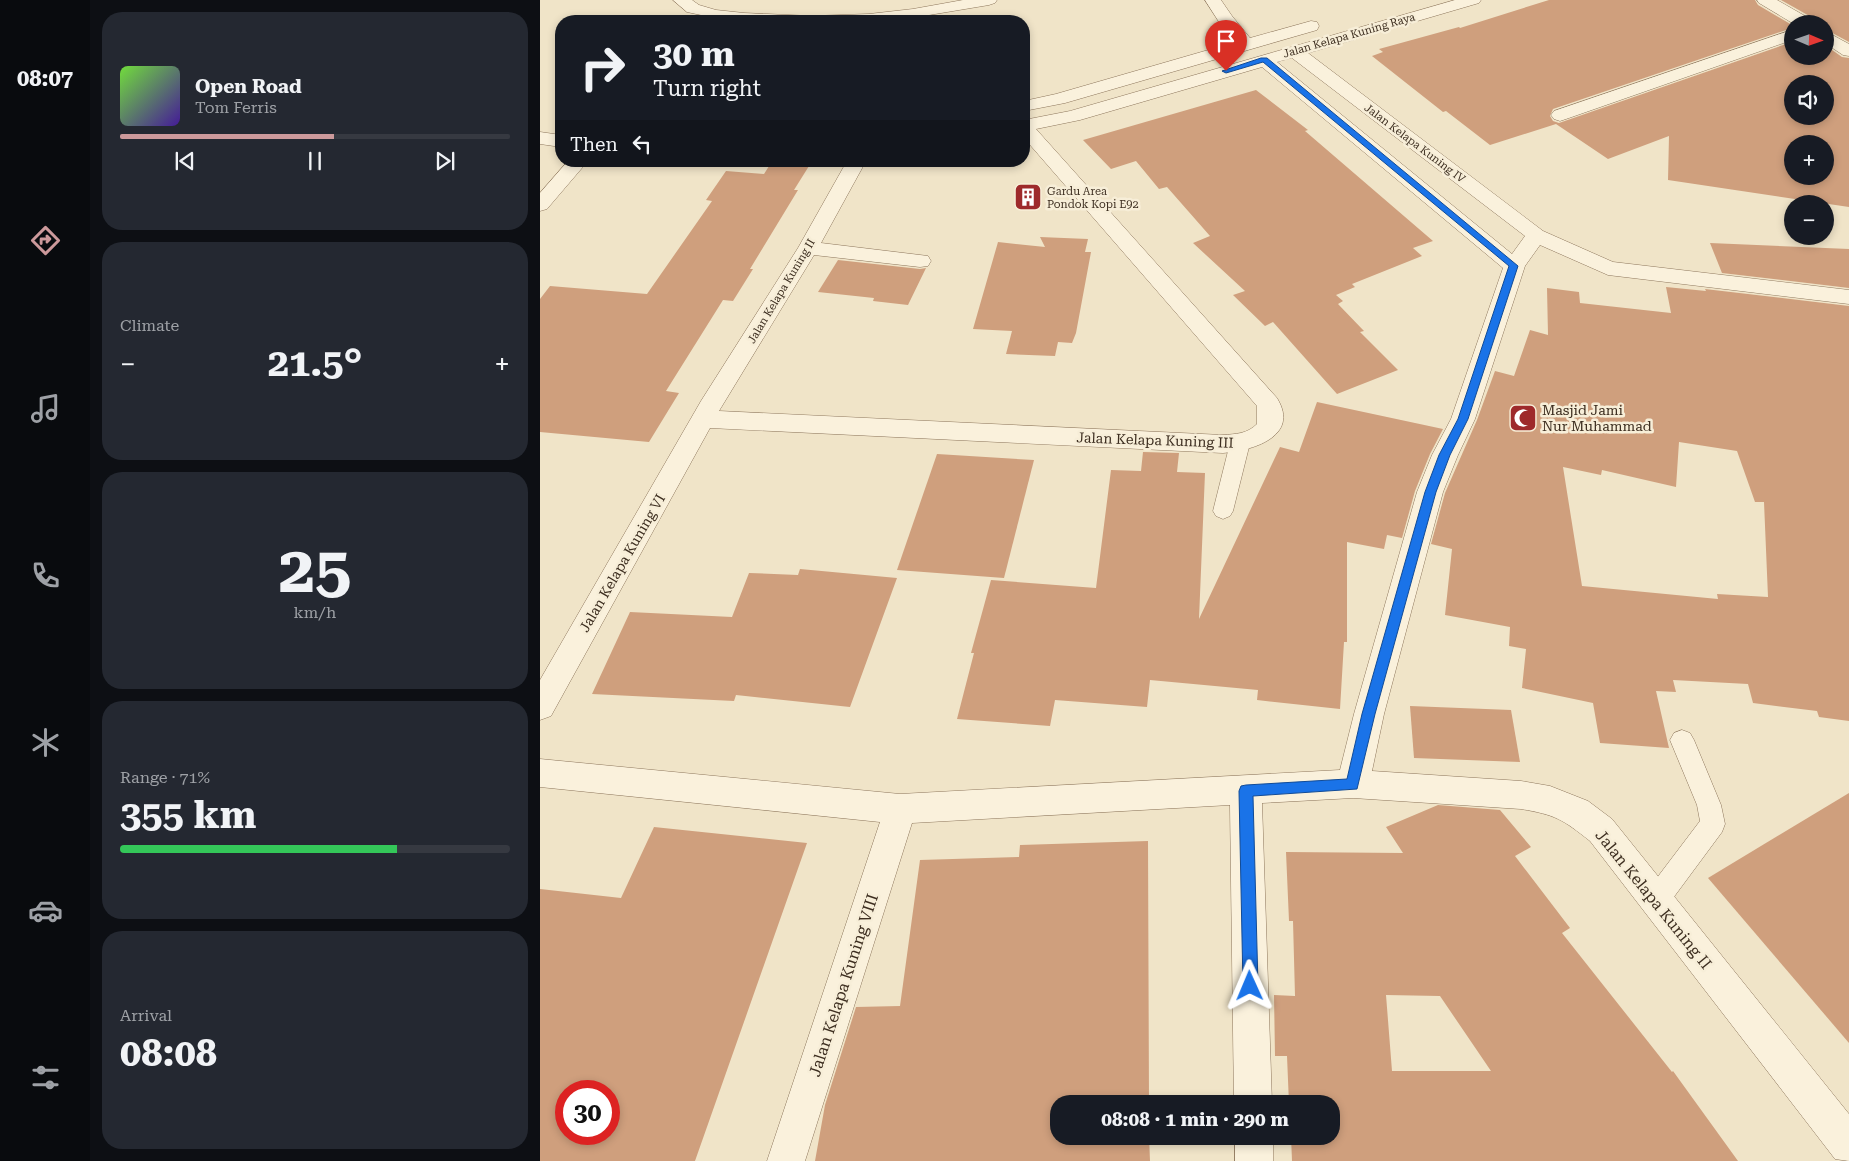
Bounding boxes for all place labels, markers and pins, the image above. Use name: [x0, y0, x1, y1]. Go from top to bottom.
pin: [1205, 20, 1247, 71]
building icon: Gardu Area Pondok Kopi E92: [1013, 182, 1043, 212]
place label: Gardu Area Pondok Kopi E92: [1047, 185, 1139, 211]
place label: Masjid Jami Nur Muhammad: [1542, 402, 1652, 434]
mosque icon: Masjid Jami Nur Muhammad: [1508, 403, 1538, 433]

